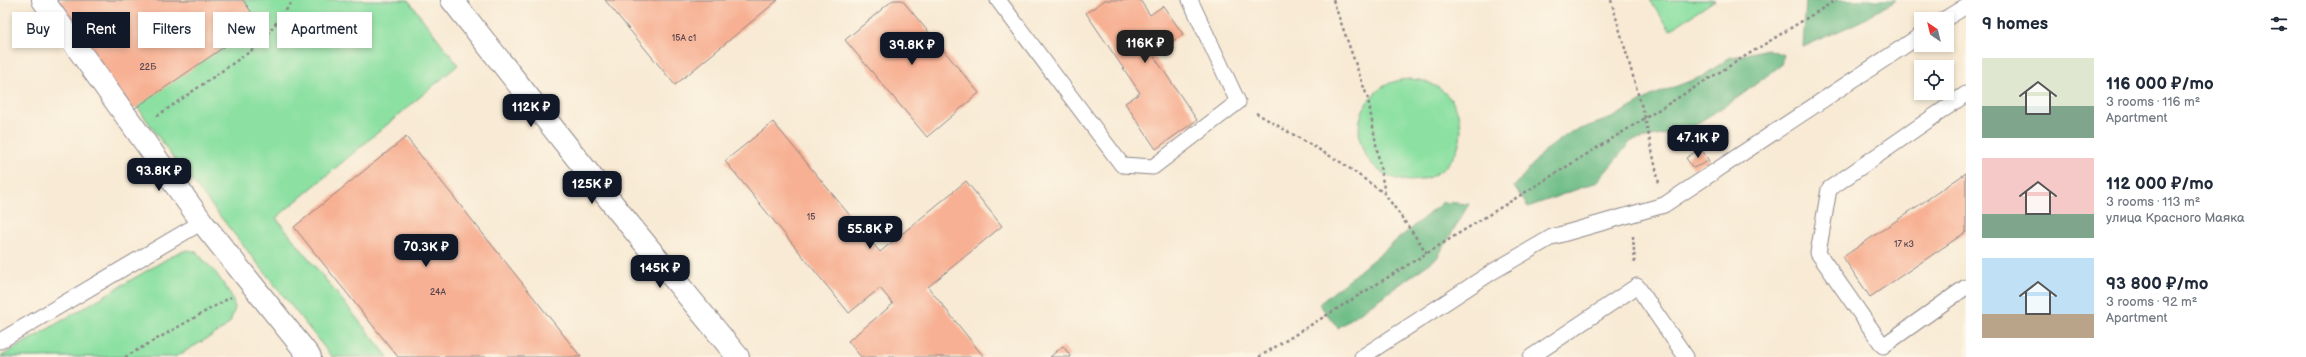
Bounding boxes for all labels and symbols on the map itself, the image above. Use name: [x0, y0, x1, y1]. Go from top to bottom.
north arrow: [1914, 12, 1954, 52]
pin: 116K ₽: [1112, 30, 1178, 64]
pin: 39.8K ₽: [875, 32, 949, 66]
house number: 15А с1: [672, 33, 696, 44]
house number: 22Б: [140, 62, 157, 73]
pin: 112K ₽: [498, 94, 564, 128]
pin: 47.1K ₽: [1661, 125, 1735, 159]
pin: 93.8K ₽: [122, 158, 196, 192]
pin: 125K ₽: [559, 171, 625, 205]
house number: 15: [807, 212, 815, 223]
pin: 55.8K ₽: [833, 216, 907, 250]
pin: 70.3K ₽: [389, 234, 463, 268]
house number: 17 к3: [1894, 239, 1915, 250]
pin: 145K ₽: [627, 255, 693, 289]
house number: 24А: [430, 287, 447, 298]

